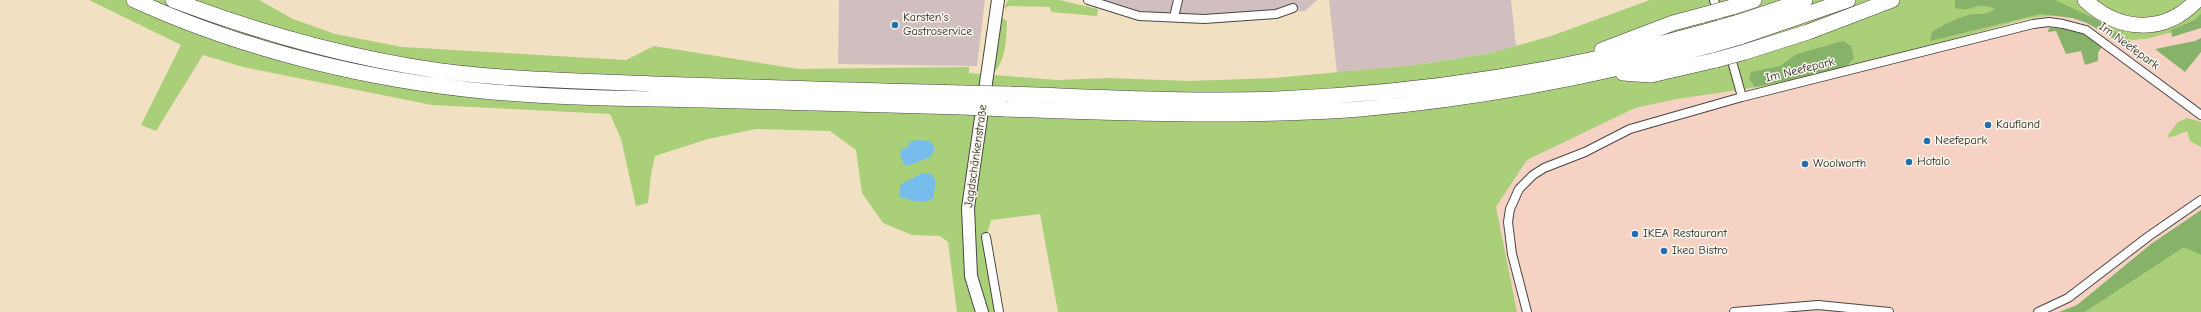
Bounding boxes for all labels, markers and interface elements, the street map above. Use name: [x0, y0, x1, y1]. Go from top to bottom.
place label: Karsten's Gastroservice: [903, 11, 972, 39]
street label: Im Neefepark: [2096, 19, 2162, 73]
marker: Karsten's Gastroservice: [890, 20, 900, 30]
street label: Im Neefepark: [1764, 54, 1836, 86]
street label: Jagdschänkenstraße: [962, 103, 990, 209]
place label: Kaufland: [1996, 118, 2040, 132]
marker: Kaufland: [1983, 120, 1993, 130]
place label: Neefepark: [1935, 134, 1987, 148]
marker: Neefepark: [1922, 136, 1932, 146]
place label: Hotalo: [1917, 155, 1950, 169]
place label: Woolworth: [1813, 157, 1866, 171]
marker: Hotalo: [1904, 157, 1914, 167]
marker: Woolworth: [1800, 159, 1810, 169]
place label: IKEA Restaurant: [1643, 227, 1727, 241]
marker: IKEA Restaurant: [1630, 229, 1640, 239]
place label: Ikea Bistro: [1672, 244, 1728, 258]
marker: Ikea Bistro: [1659, 246, 1669, 256]

